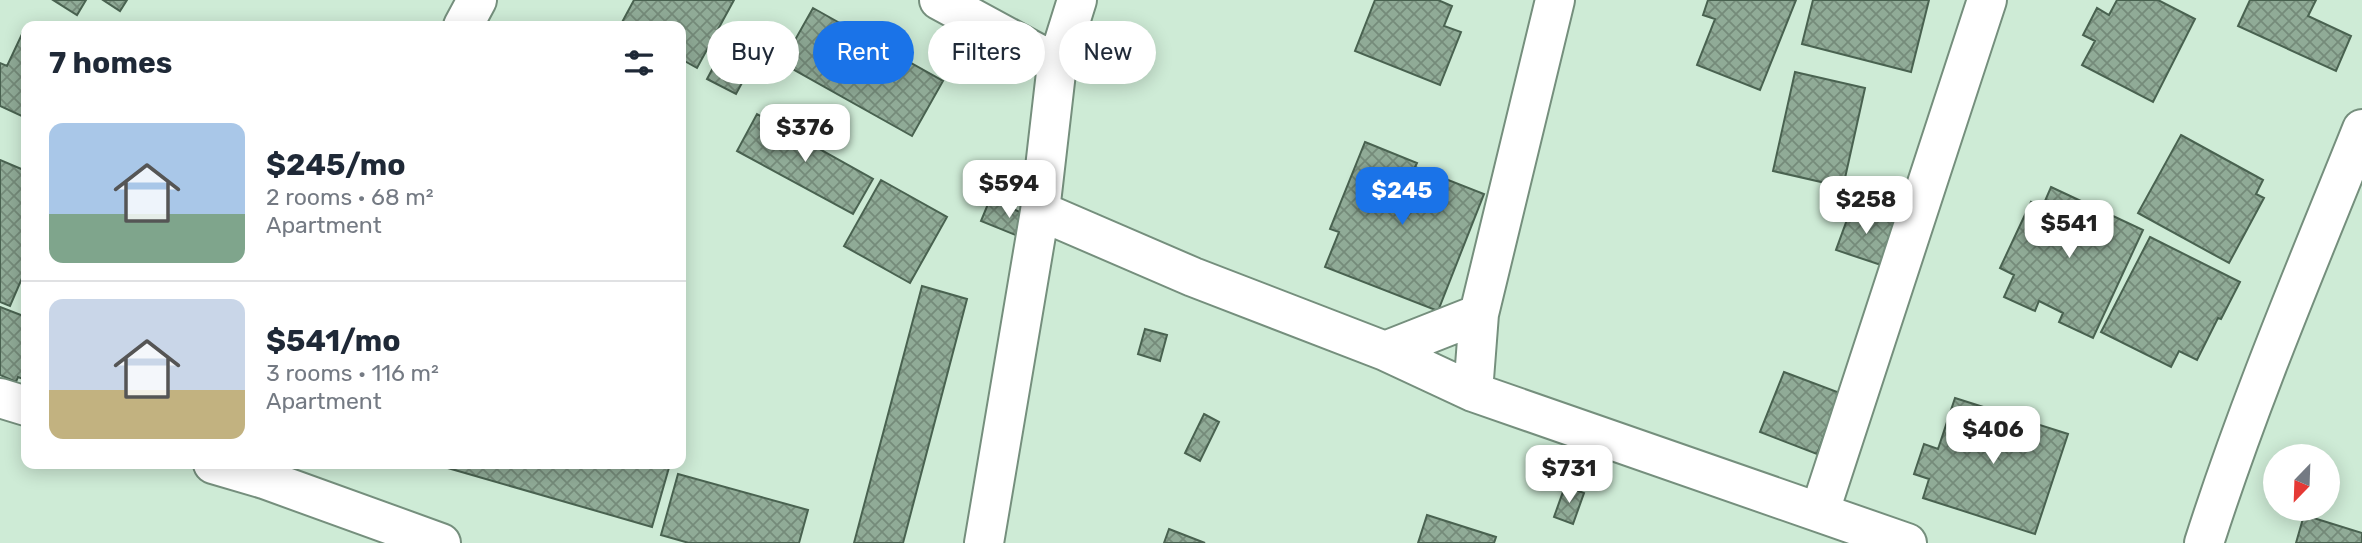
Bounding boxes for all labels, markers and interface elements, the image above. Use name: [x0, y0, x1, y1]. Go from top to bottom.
chip: Buy: [707, 21, 799, 84]
chip: Rent: [813, 21, 914, 84]
chip: Filters: [928, 21, 1045, 84]
chip: New: [1059, 21, 1156, 84]
icon: filters: [620, 44, 658, 82]
text: 7 homes: [49, 45, 172, 81]
pin: $376: [764, 104, 846, 164]
text: $376: [776, 113, 834, 141]
text: $245/mo: [266, 147, 405, 183]
icon: home: [105, 151, 189, 235]
pin: $594: [968, 160, 1050, 220]
pin: $245: [1361, 168, 1443, 227]
text: $594: [979, 169, 1039, 197]
text: $245: [1372, 176, 1432, 204]
pin: $258: [1825, 176, 1907, 236]
text: 2 rooms · 68 m²: [266, 183, 434, 211]
text: $258: [1836, 185, 1896, 213]
pin: $541: [2028, 201, 2110, 260]
text: $541: [2041, 209, 2097, 237]
text: Apartment: [266, 211, 382, 239]
text: $541/mo: [266, 323, 401, 359]
icon: home: [105, 327, 189, 411]
text: 3 rooms · 116 m²: [266, 359, 439, 387]
text: Apartment: [266, 387, 382, 415]
pin: $406: [1952, 406, 2034, 466]
text: $406: [1962, 415, 2024, 443]
north arrow: [2263, 444, 2340, 522]
map controls: [2263, 444, 2340, 521]
pin: $731: [1528, 446, 1610, 505]
text: $731: [1542, 454, 1596, 482]

